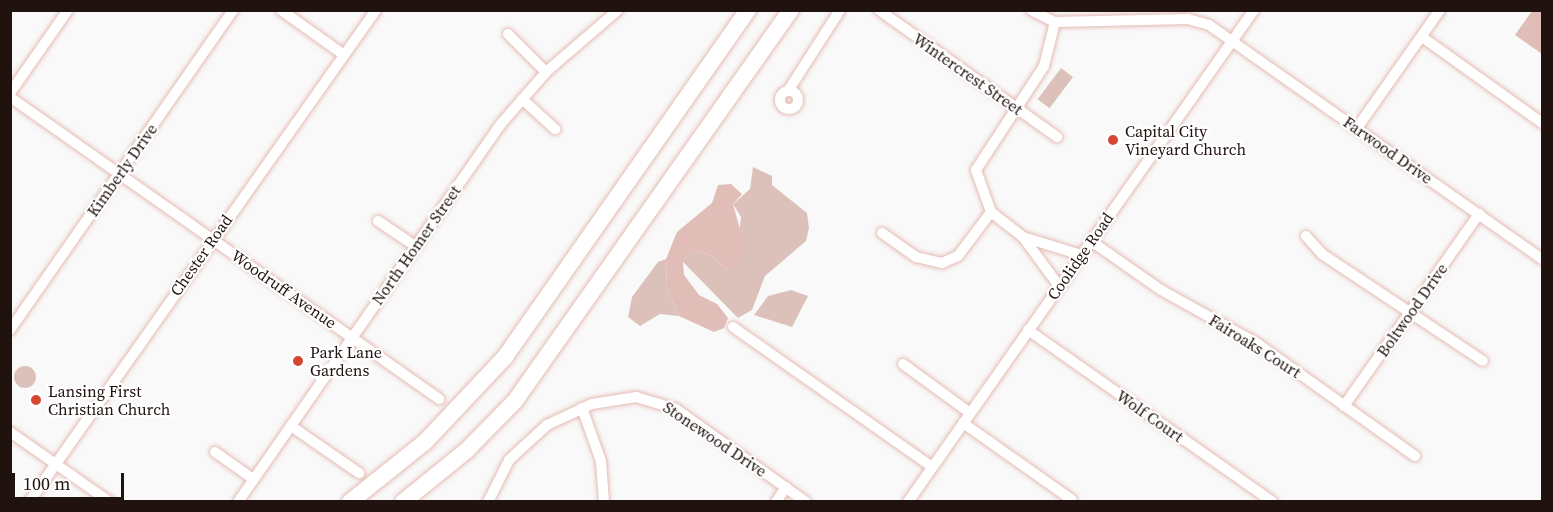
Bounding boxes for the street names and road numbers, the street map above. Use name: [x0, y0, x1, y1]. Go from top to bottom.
street label: Wintercrest Street: [910, 29, 1026, 119]
street label: Farwood Drive: [1340, 112, 1436, 188]
street label: Kimberly Drive: [83, 120, 161, 220]
street label: North Homer Street: [368, 182, 464, 308]
street label: Coolidge Road: [1043, 209, 1117, 303]
street label: Chester Road: [166, 211, 236, 299]
street label: Woodruff Avenue: [228, 246, 340, 332]
street label: Boltwood Drive: [1373, 260, 1451, 360]
street label: Fairoaks Court: [1206, 310, 1304, 382]
street label: Wolf Court: [1113, 386, 1187, 446]
street label: Stonewood Drive: [660, 397, 770, 481]

